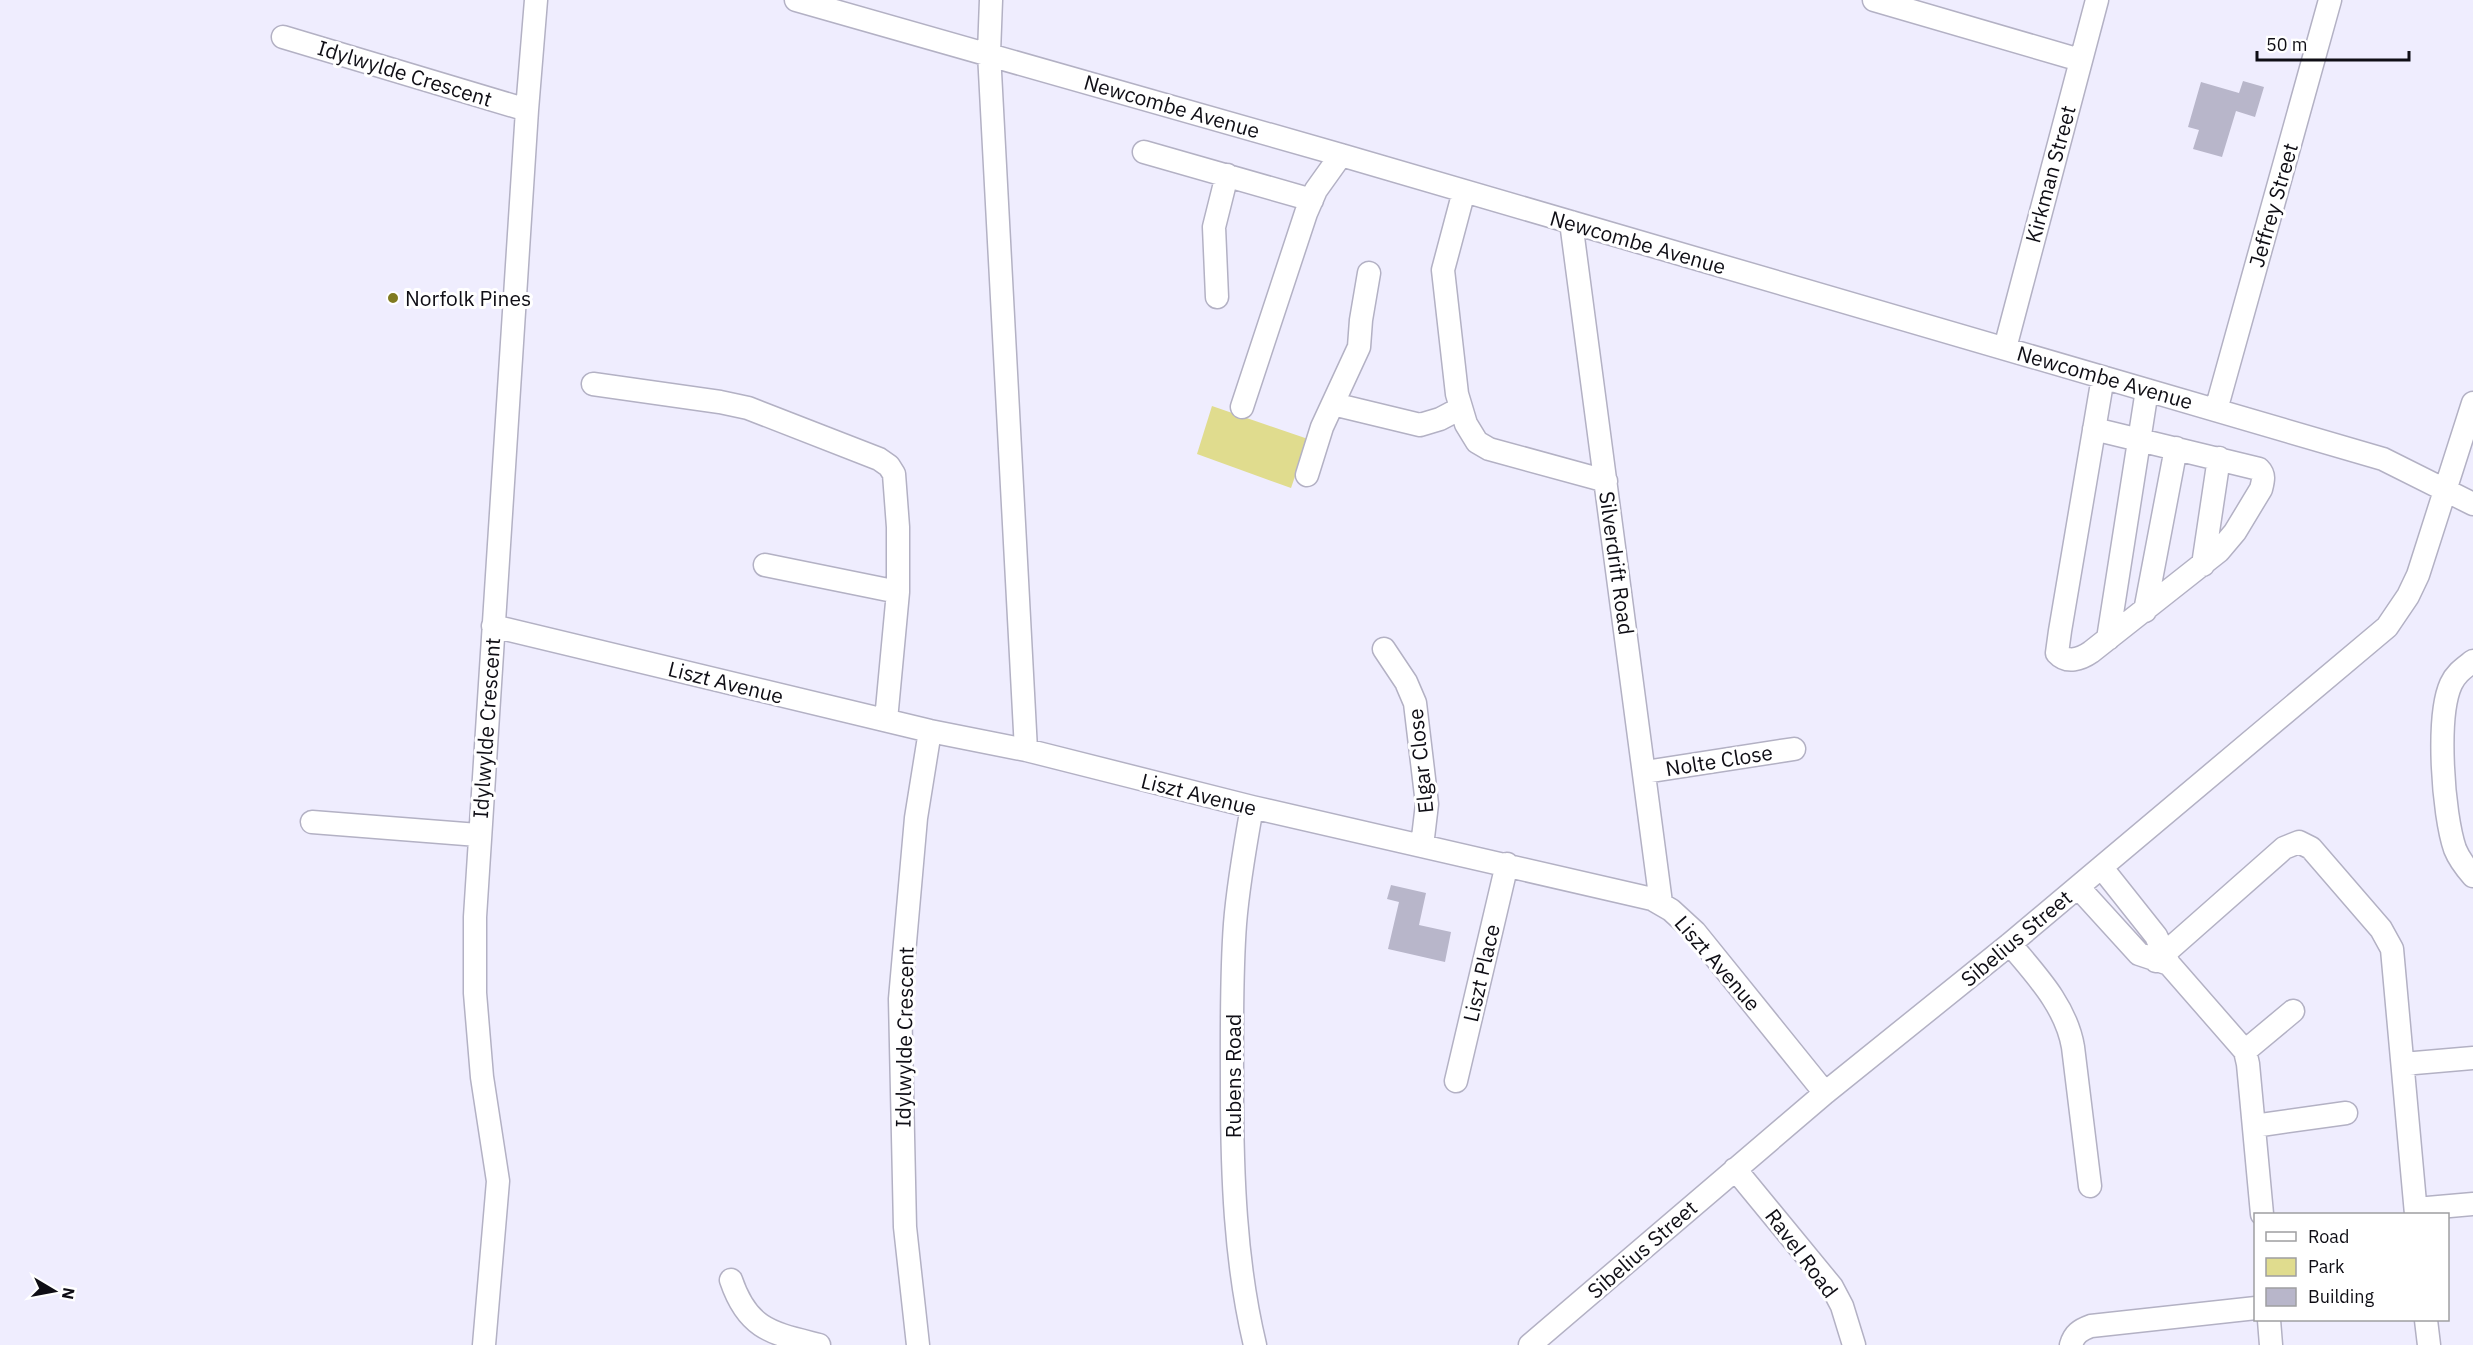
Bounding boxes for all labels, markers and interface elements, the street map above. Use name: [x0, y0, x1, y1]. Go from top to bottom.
scale bar: [2257, 24, 2408, 62]
street label: Idylwylde Crescent: [314, 33, 496, 113]
text: 50 m: [2266, 33, 2308, 56]
street label: Newcombe Avenue: [1081, 68, 1263, 144]
street label: Kirkman Street: [2018, 102, 2082, 246]
street label: Jeffrey Street: [2242, 140, 2304, 270]
street label: Newcombe Avenue: [1547, 204, 1729, 280]
place label: Norfolk Pines: [405, 284, 531, 312]
marker: Norfolk Pines: [386, 291, 400, 305]
street label: Newcombe Avenue: [2014, 339, 2196, 415]
street label: Silverdrift Road: [1593, 489, 1641, 637]
street label: Idylwylde Crescent: [466, 637, 506, 819]
street label: Liszt Avenue: [665, 654, 787, 710]
street label: Elgar Close: [1401, 707, 1439, 815]
street label: Nolte Close: [1663, 738, 1775, 782]
street label: Liszt Avenue: [1138, 766, 1260, 822]
street label: Sibelius Street: [1955, 883, 2077, 993]
street label: Liszt Avenue: [1669, 909, 1767, 1017]
street label: Liszt Place: [1456, 921, 1506, 1025]
street label: Idylwylde Crescent: [888, 946, 920, 1128]
street label: Rubens Road: [1219, 1014, 1247, 1138]
street label: Sibelius Street: [1581, 1194, 1703, 1304]
street label: Ravel Road: [1759, 1203, 1845, 1303]
legend: [2254, 1213, 2449, 1321]
text: Road: [2308, 1225, 2349, 1248]
text: Park: [2308, 1255, 2345, 1278]
north arrow: [24, 1261, 84, 1321]
text: Building: [2308, 1285, 2375, 1308]
text: N: [58, 1286, 80, 1301]

